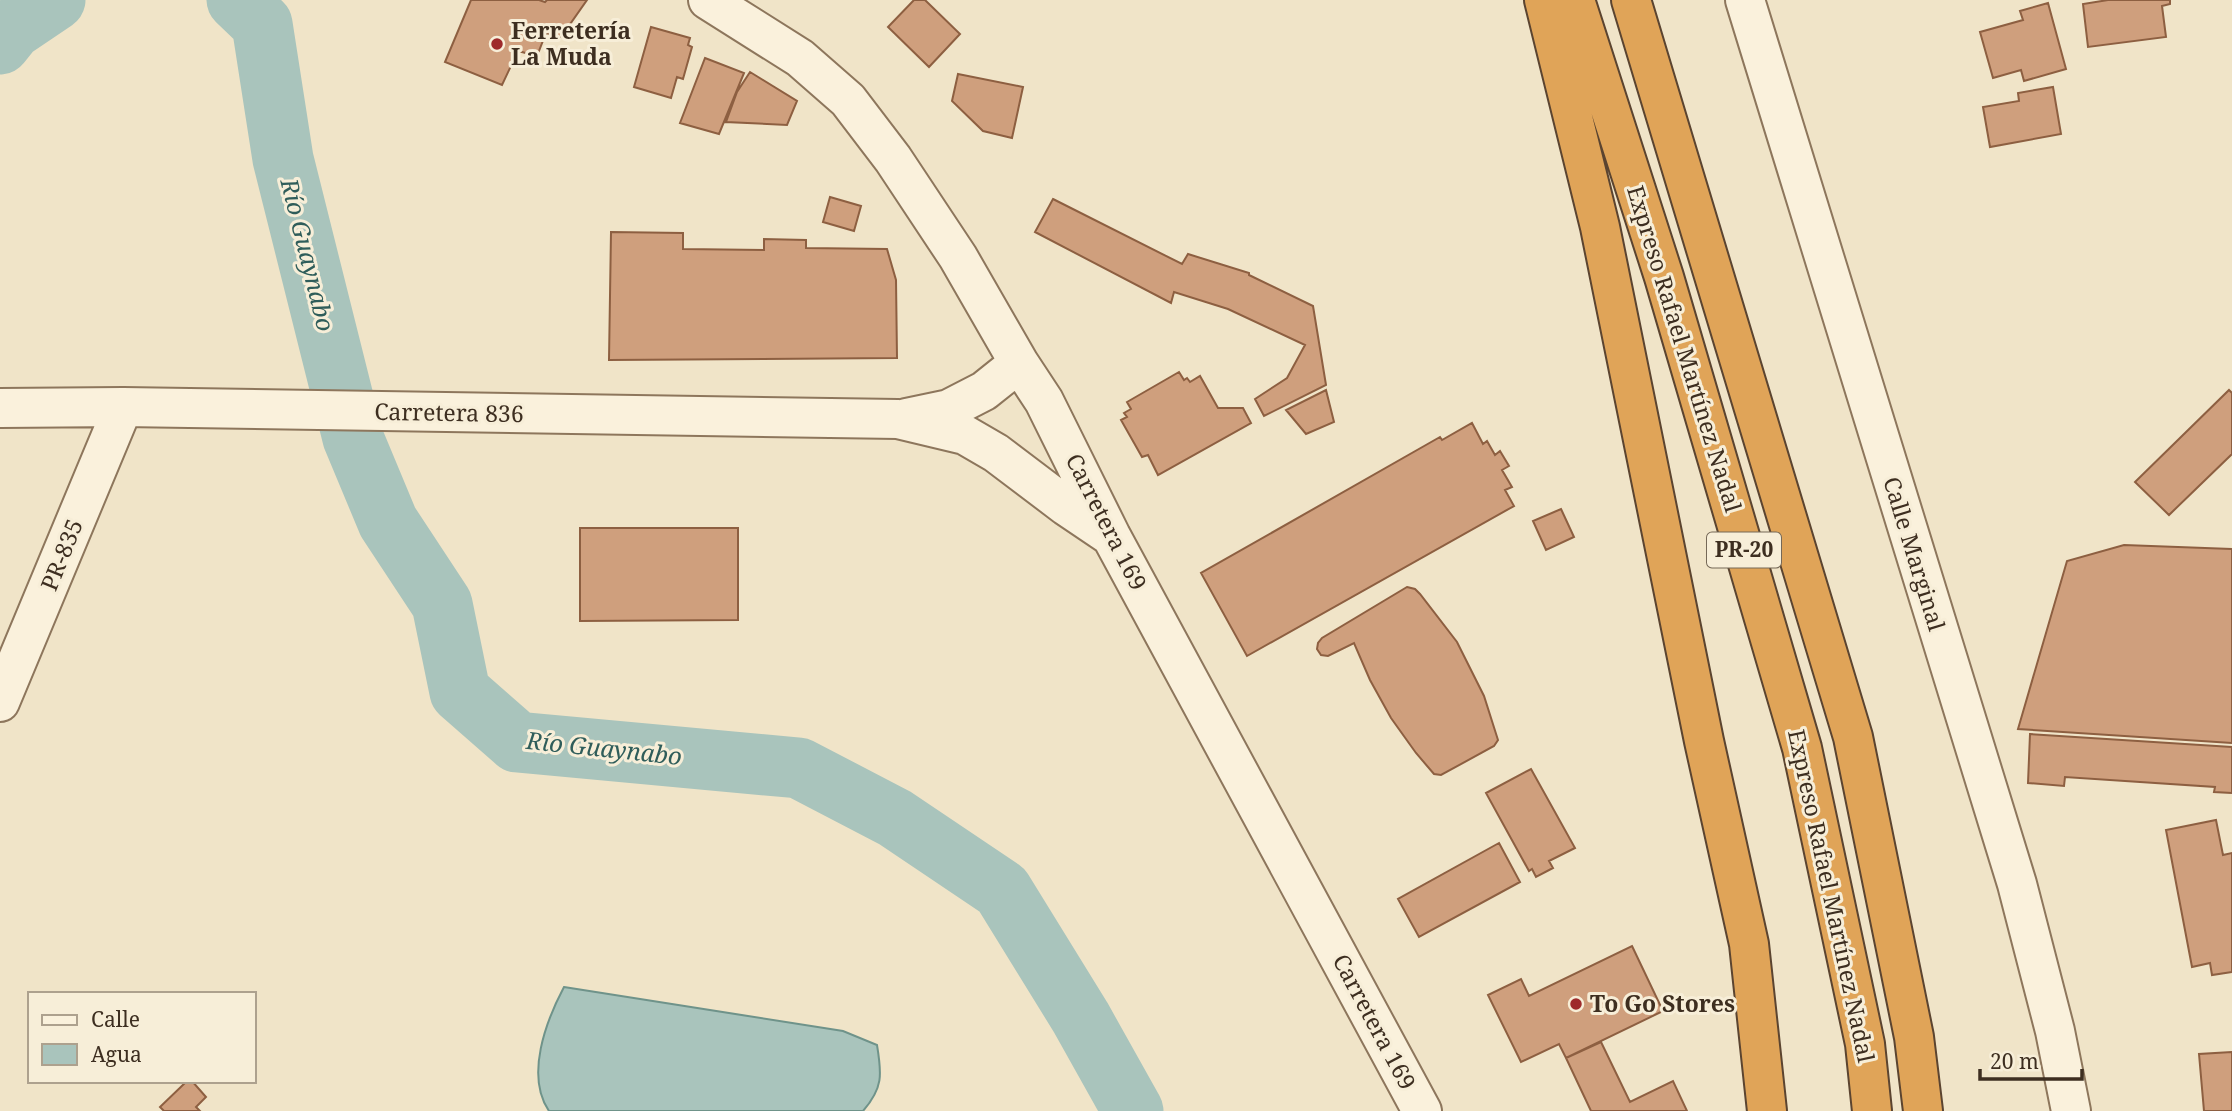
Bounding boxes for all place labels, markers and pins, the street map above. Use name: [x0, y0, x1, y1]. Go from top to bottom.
place label: Ferretería La Muda: [511, 14, 631, 72]
marker: Ferretería La Muda: [489, 36, 505, 52]
place label: To Go Stores: [1590, 987, 1735, 1019]
marker: To Go Stores: [1568, 996, 1584, 1012]

